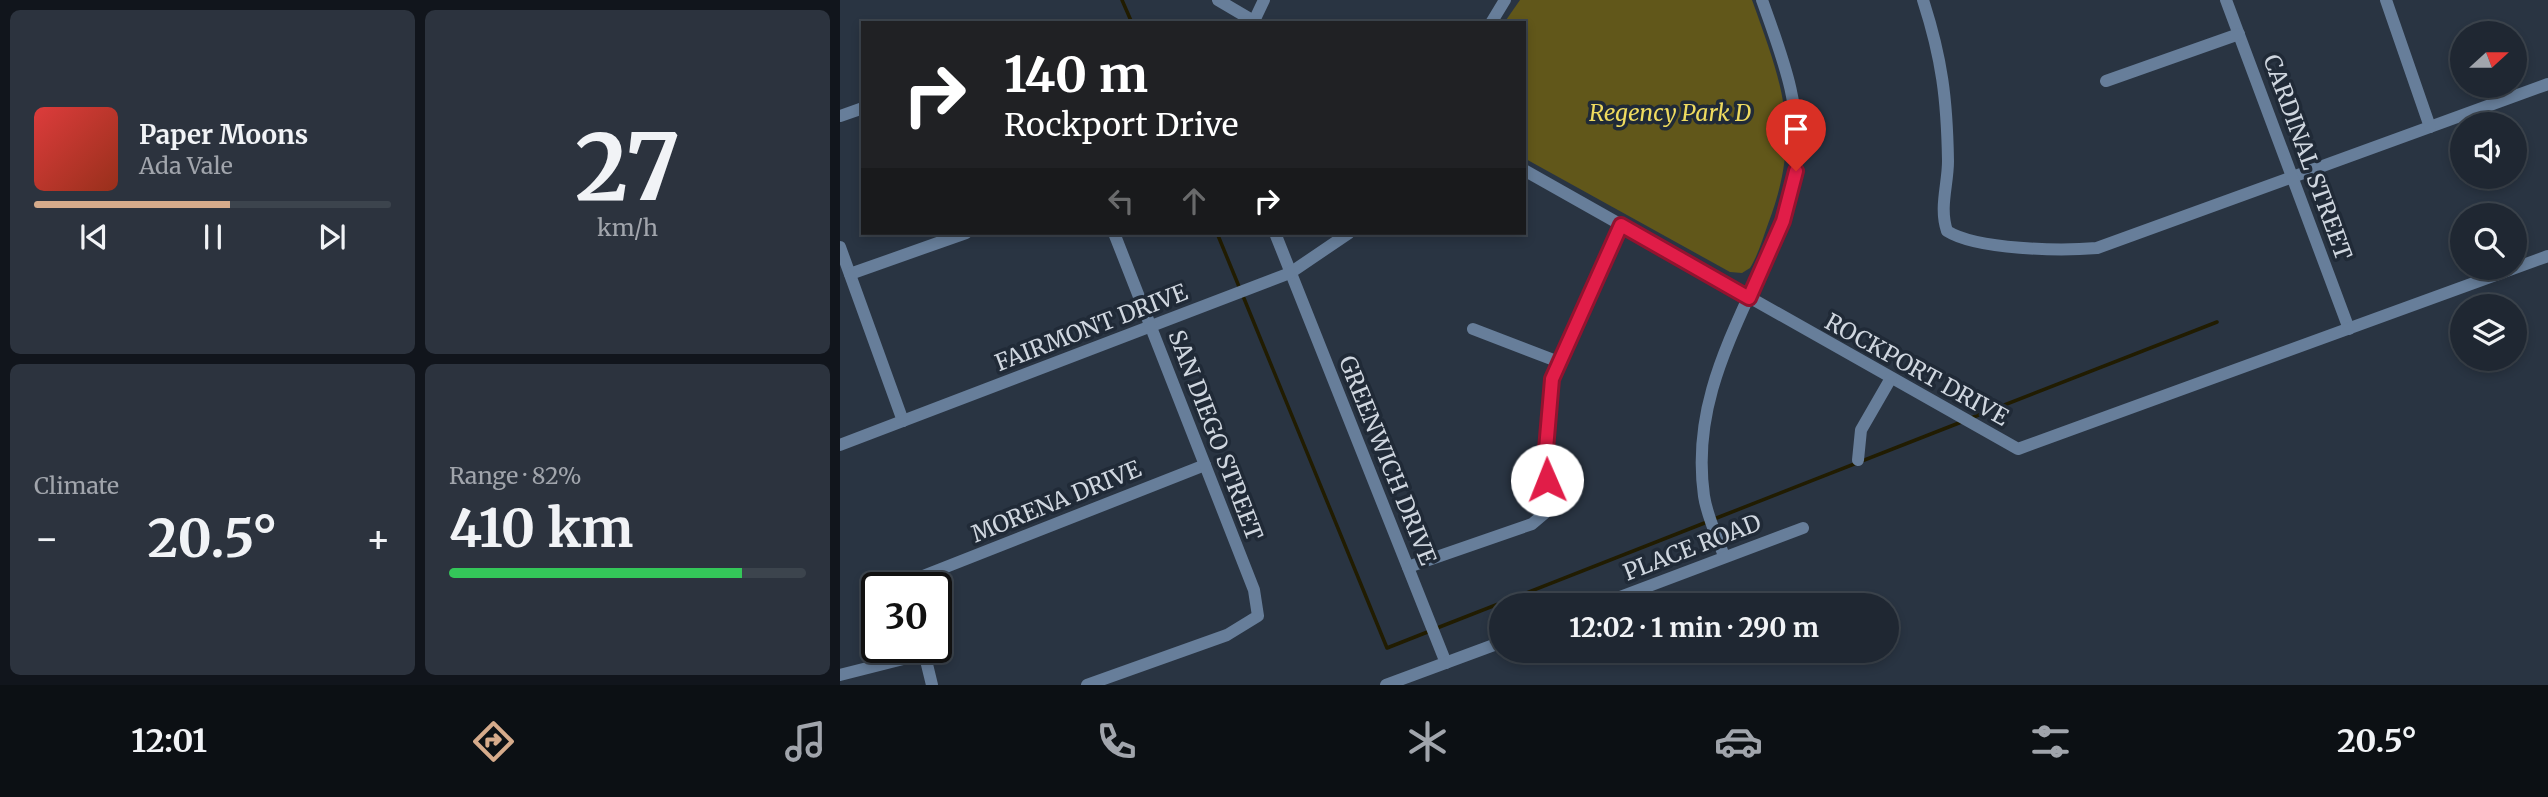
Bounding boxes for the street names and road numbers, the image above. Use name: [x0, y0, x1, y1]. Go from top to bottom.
street label: CARDINAL STREET: [2257, 50, 2359, 264]
street label: FAIRMONT DRIVE: [991, 277, 1192, 377]
street label: ROCKPORT DRIVE: [1820, 307, 2014, 432]
street label: SAN DIEGO STREET: [1163, 326, 1269, 544]
street label: GREENWICH DRIVE: [1333, 351, 1443, 569]
street label: MORENA DRIVE: [967, 454, 1145, 548]
street label: PLACE ROAD: [1619, 507, 1765, 587]

